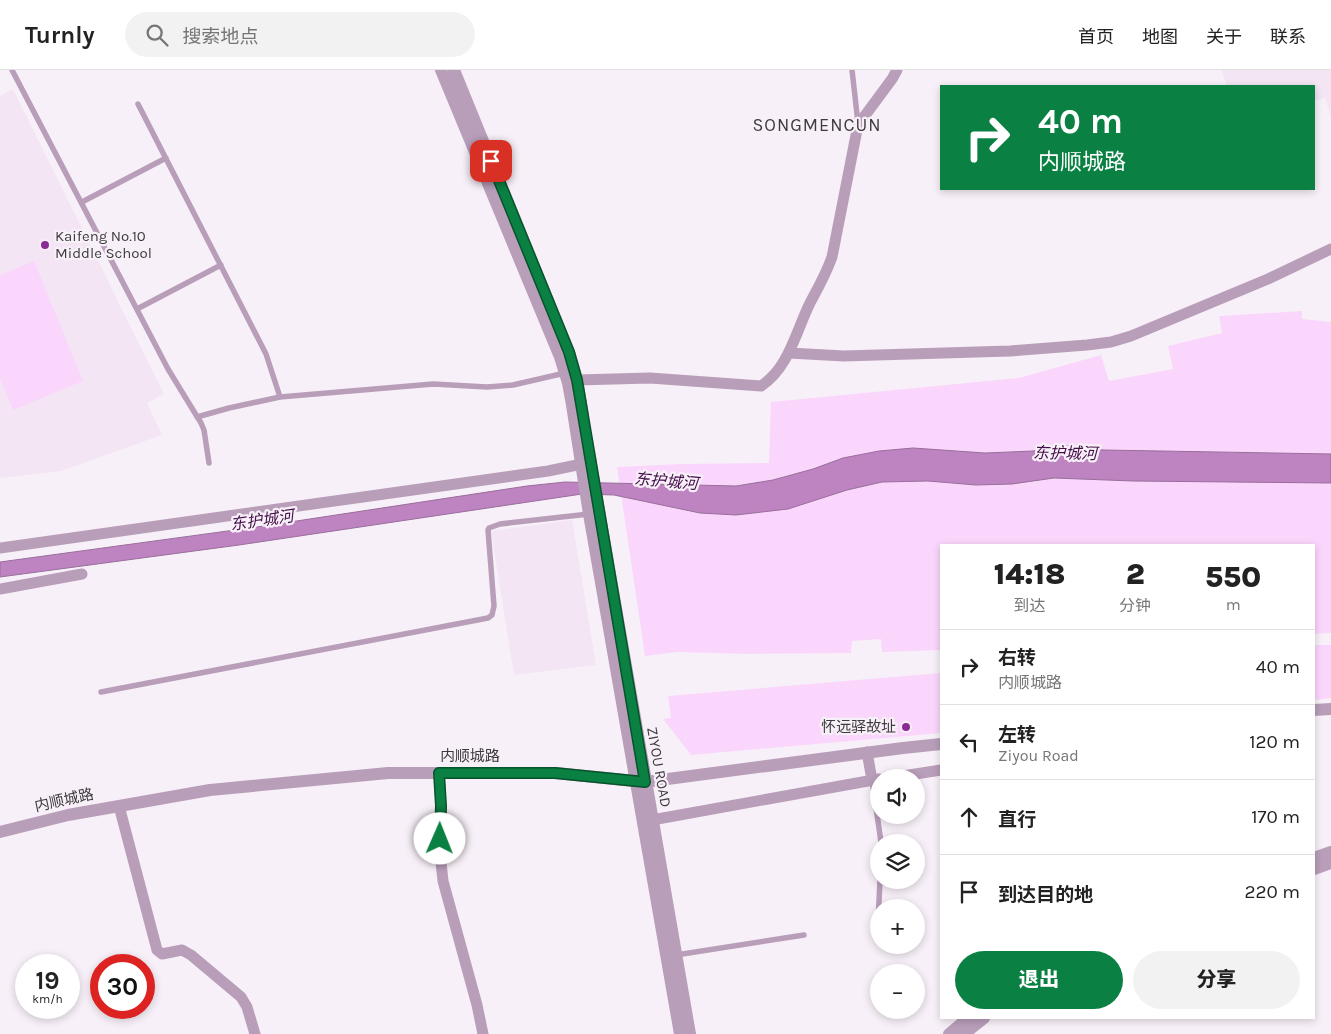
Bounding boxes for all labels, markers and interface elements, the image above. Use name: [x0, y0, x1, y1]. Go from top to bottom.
search box: [125, 12, 475, 57]
text: Turnly: [25, 21, 95, 49]
icon: search: [143, 21, 171, 49]
text: 搜索地点: [183, 26, 259, 48]
text: 首页: [1078, 26, 1114, 48]
text: 地图: [1142, 26, 1178, 48]
text: 关于: [1206, 26, 1242, 48]
text: 联系: [1270, 26, 1306, 48]
text: 40 m: [1038, 101, 1123, 142]
icon: right: [955, 105, 1020, 170]
district label: SONGMENCUN: [752, 114, 882, 136]
pin: [470, 140, 512, 182]
icon: arrive: [477, 147, 505, 175]
text: 内顺城路: [1038, 149, 1126, 175]
place label: Kaifeng No.10 Middle School: [55, 227, 152, 262]
marker: Kaifeng No.10 Middle School: [39, 239, 51, 251]
water label: 东护城河: [1033, 443, 1100, 463]
water label: 东护城河: [633, 469, 702, 494]
water label: 东护城河: [229, 506, 298, 534]
text: 14:18: [994, 556, 1066, 592]
text: 2: [1126, 556, 1145, 592]
text: 550: [1205, 559, 1261, 595]
text: m: [1226, 595, 1241, 614]
text: 到达: [1014, 596, 1046, 615]
text: 分钟: [1119, 596, 1151, 615]
text: 右转: [998, 647, 1036, 669]
icon: right: [955, 653, 983, 681]
text: 40 m: [1256, 656, 1300, 678]
text: 内顺城路: [998, 673, 1062, 692]
place label: 怀远驿故址: [821, 718, 896, 736]
marker: 怀远驿故址: [900, 721, 912, 733]
text: 左转: [998, 724, 1036, 746]
street label: ZIYOU ROAD: [643, 725, 675, 809]
icon: left: [955, 728, 983, 756]
text: 120 m: [1249, 731, 1300, 753]
text: Ziyou Road: [998, 746, 1079, 765]
street label: 内顺城路: [440, 747, 500, 765]
map controls: [870, 769, 925, 1019]
button: sound: [870, 769, 925, 824]
street label: 内顺城路: [33, 785, 95, 815]
icon: ahead: [955, 803, 983, 831]
text: 170 m: [1251, 806, 1300, 828]
text: 直行: [998, 809, 1036, 831]
position arrow: [413, 812, 465, 864]
button: layers: [870, 834, 925, 889]
icon: arrive: [955, 878, 983, 906]
text: 220 m: [1244, 881, 1300, 903]
text: 到达目的地: [998, 884, 1093, 906]
button: +: [870, 899, 925, 954]
button: 退出: [955, 951, 1123, 1009]
button: 分享: [1133, 951, 1300, 1009]
speed limit sign: 30: [90, 954, 155, 1019]
button: −: [870, 964, 925, 1019]
text: 19: [35, 966, 60, 995]
text: km/h: [32, 992, 63, 1006]

